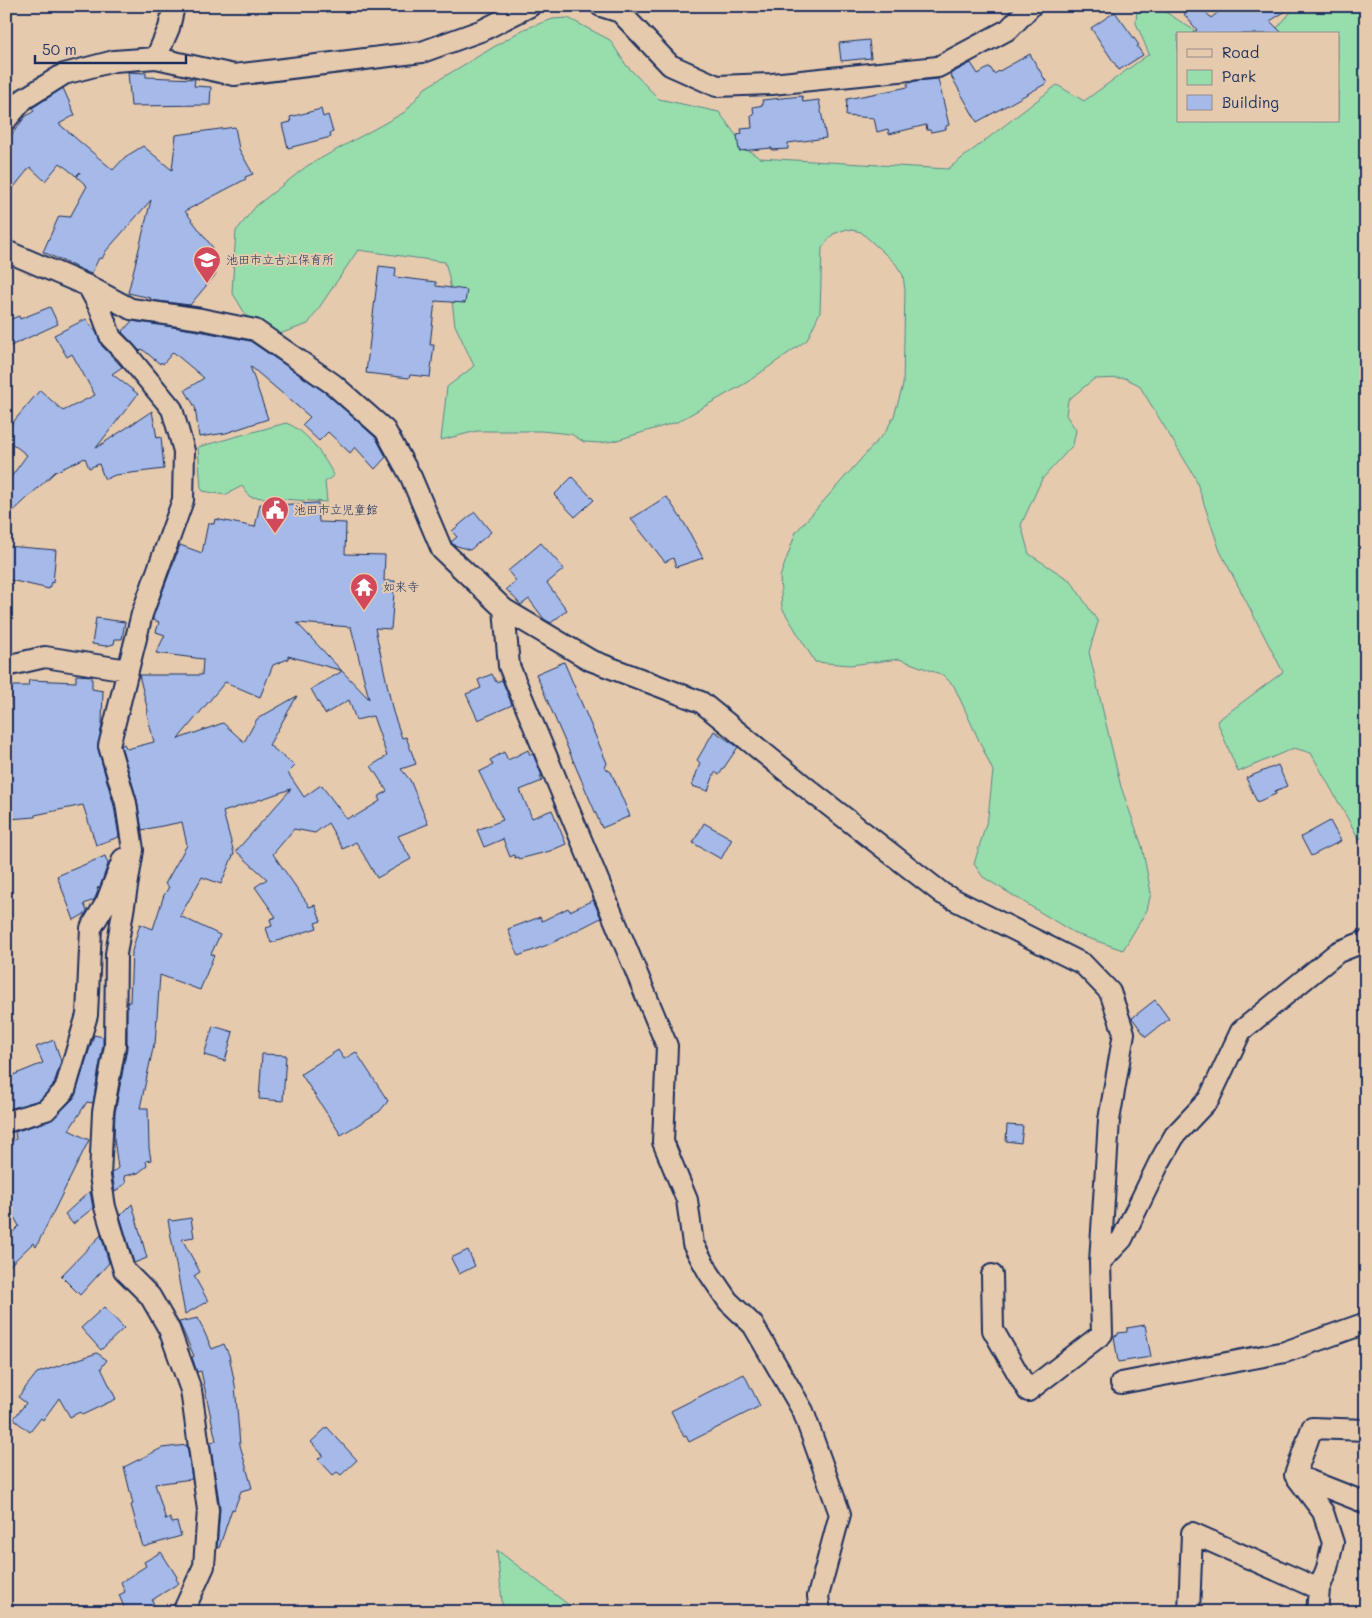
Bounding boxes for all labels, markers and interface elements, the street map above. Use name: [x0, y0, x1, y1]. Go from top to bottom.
scale bar: [35, 32, 186, 64]
legend: [1177, 32, 1340, 122]
text: 50 m: [42, 39, 77, 59]
text: Road: [1222, 42, 1259, 62]
text: Park: [1222, 66, 1256, 86]
text: Building: [1222, 92, 1279, 112]
school or university icon: 池田市立古江保育所: [192, 245, 222, 284]
place label: 池田市立古江保育所: [226, 251, 334, 267]
public building icon: 池田市立児童館: [260, 495, 290, 534]
place label: 池田市立児童館: [294, 501, 378, 517]
temple icon: 如来寺: [349, 572, 379, 611]
place label: 如来寺: [383, 578, 419, 594]

